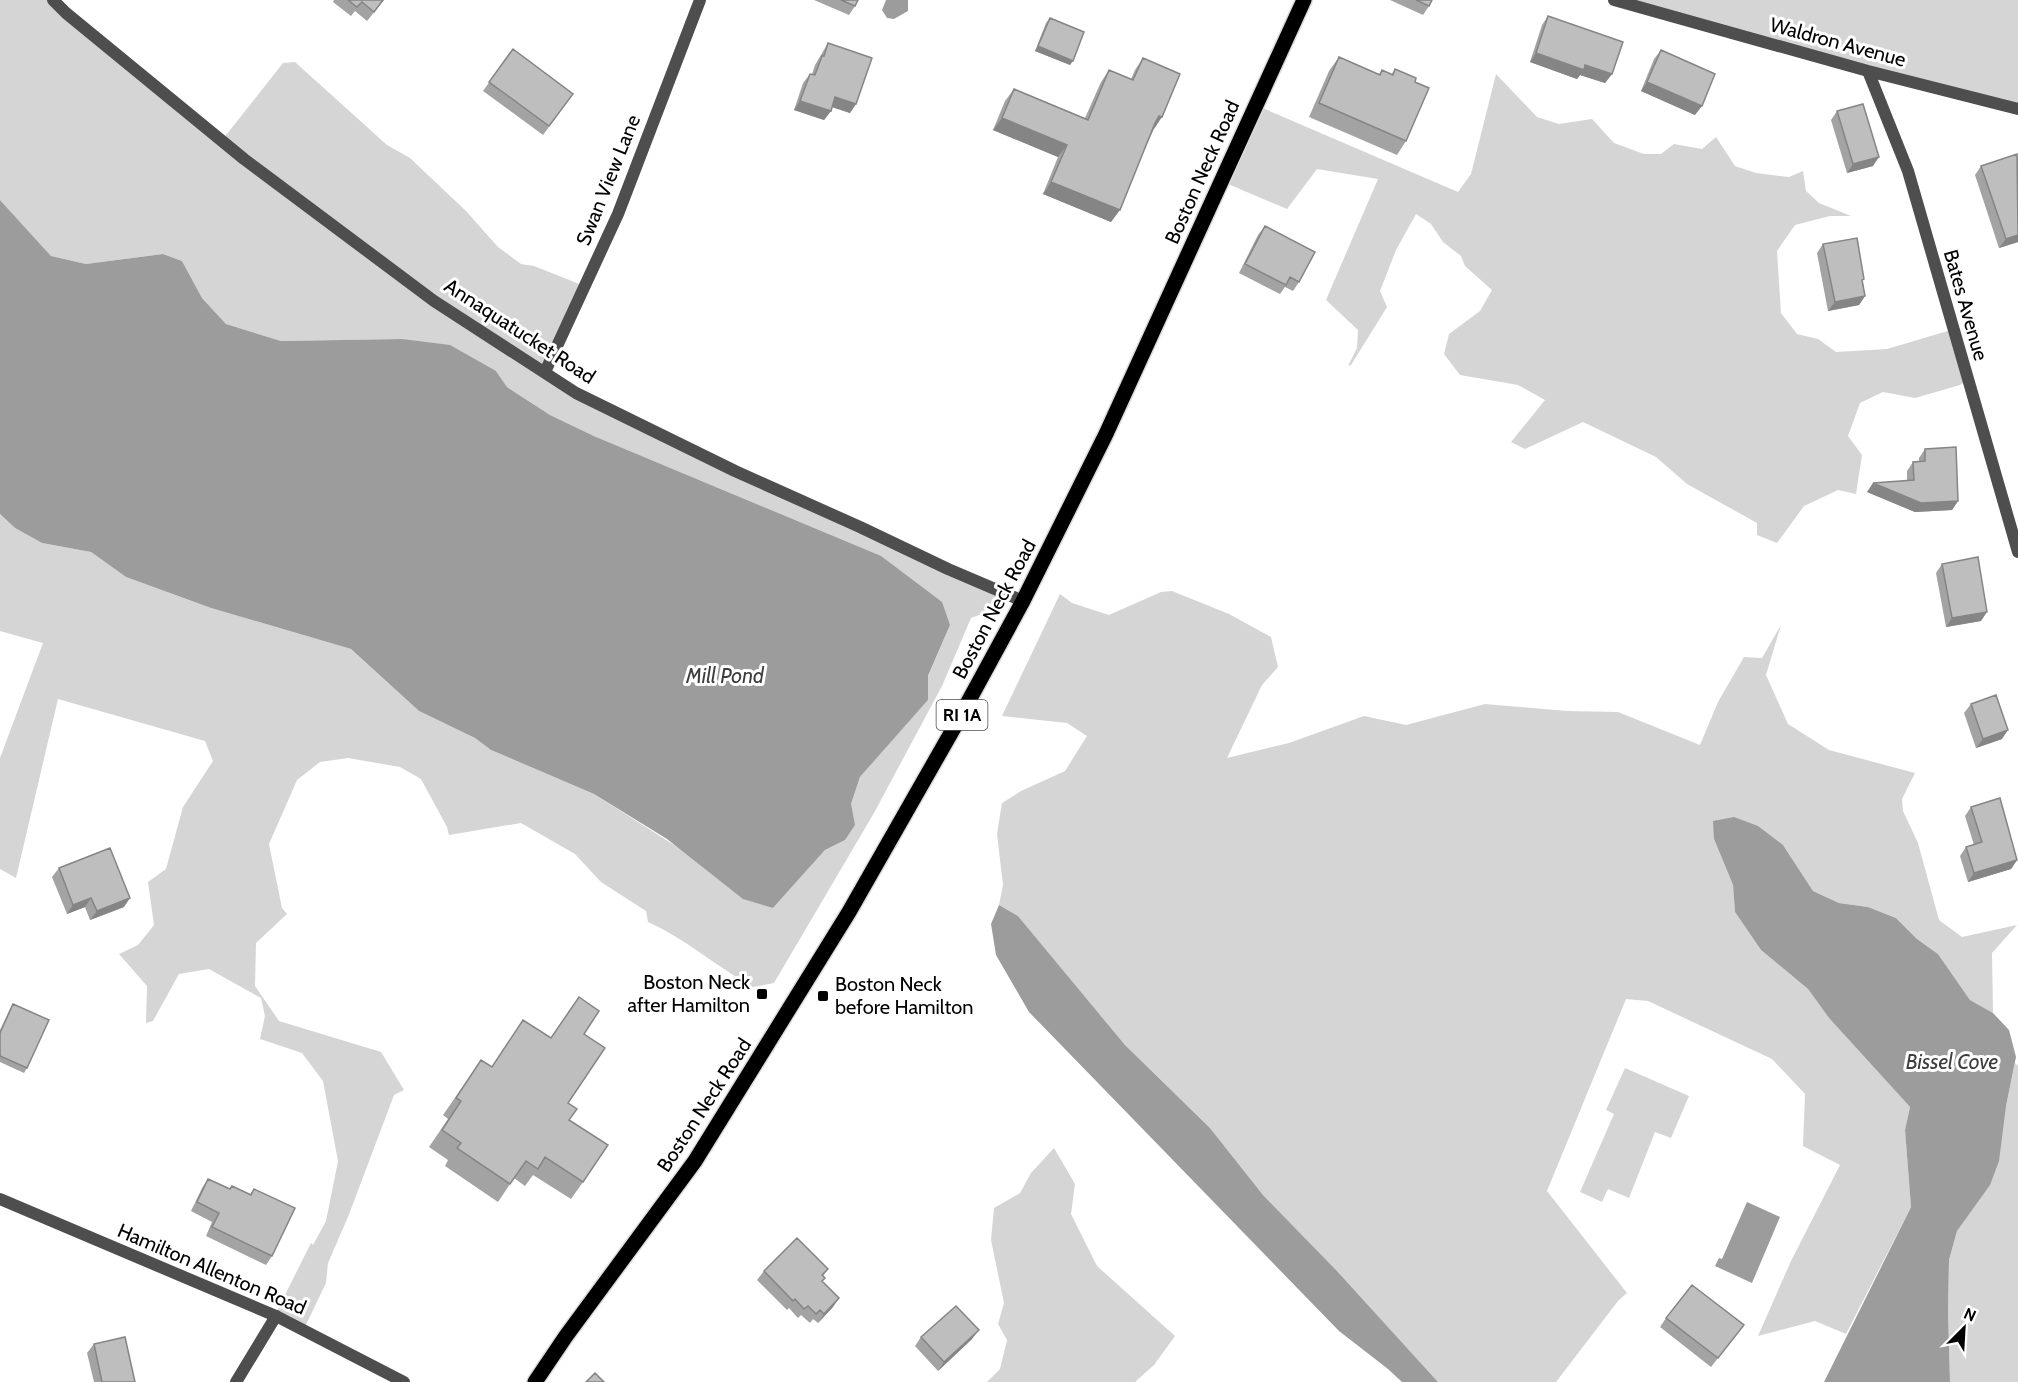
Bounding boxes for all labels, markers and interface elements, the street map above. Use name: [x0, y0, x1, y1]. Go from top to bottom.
street label: Waldron Avenue: [1767, 12, 1909, 72]
street label: Boston Neck Road: [1160, 97, 1244, 247]
street label: Swan View Lane: [571, 111, 645, 249]
street label: Bates Avenue: [1939, 247, 1993, 363]
street label: Annaquatucket Road: [440, 273, 600, 389]
street label: Boston Neck Road: [947, 535, 1041, 683]
water label: Mill Pond: [685, 663, 765, 688]
road number: RI 1A: [936, 700, 988, 730]
place label: Boston Neck after Hamilton: [627, 970, 750, 1017]
place label: Boston Neck before Hamilton: [835, 972, 973, 1019]
marker: Boston Neck after Hamilton: [755, 987, 769, 1001]
marker: Boston Neck before Hamilton: [816, 989, 830, 1003]
street label: Boston Neck Road: [652, 1034, 756, 1176]
water label: Bissel Cove: [1906, 1049, 1999, 1074]
street label: Hamilton Allenton Road: [114, 1218, 310, 1320]
north arrow: [1934, 1298, 1994, 1358]
text: N: [1961, 1304, 1979, 1326]

